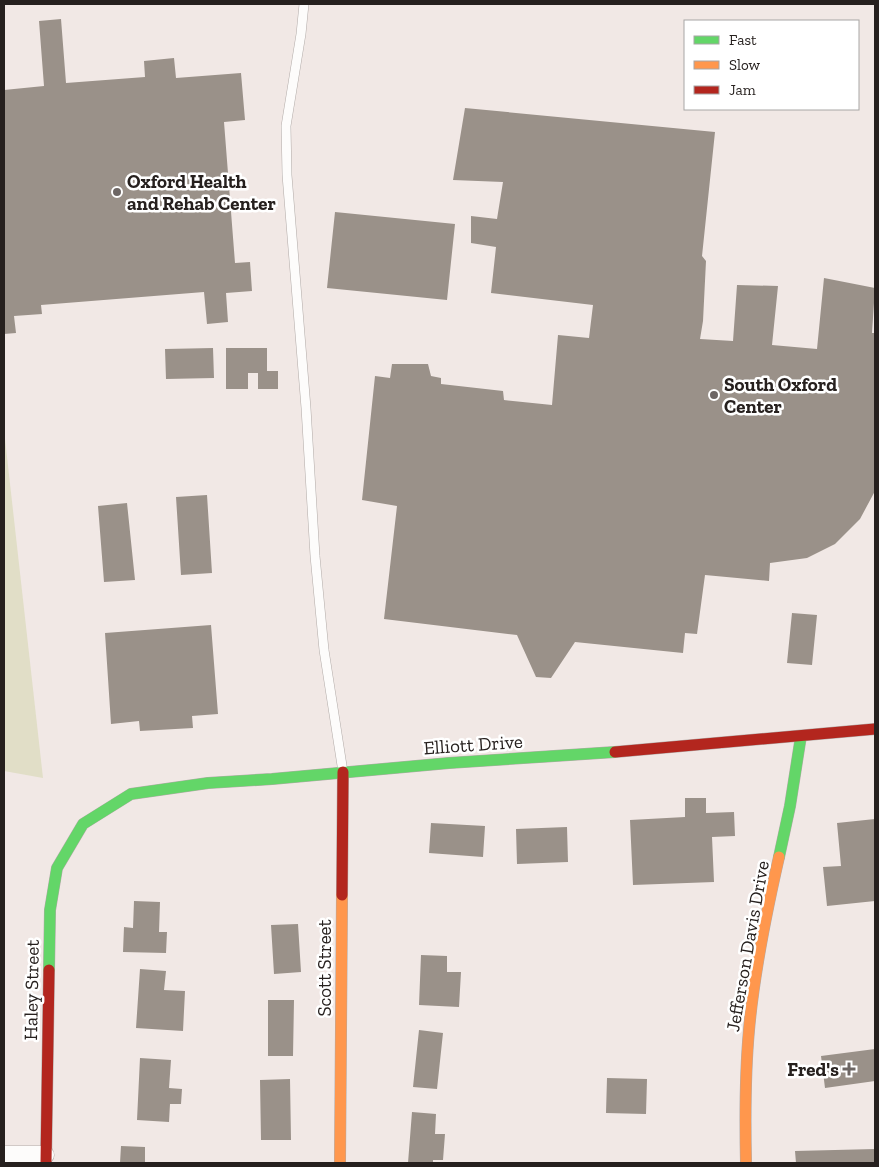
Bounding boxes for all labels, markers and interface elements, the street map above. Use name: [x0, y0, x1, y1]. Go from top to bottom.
legend: [684, 20, 859, 110]
text: Fast: [729, 31, 757, 49]
text: Slow: [729, 56, 761, 74]
text: Jam: [729, 81, 756, 99]
place label: Oxford Health and Rehab Center: [127, 170, 277, 215]
marker: Oxford Health and Rehab Center: [111, 186, 123, 198]
place label: South Oxford Center: [724, 373, 837, 418]
marker: South Oxford Center: [708, 389, 720, 401]
street label: Elliott Drive: [423, 730, 524, 759]
street label: Jefferson Davis Drive: [721, 859, 774, 1033]
street label: Scott Street: [313, 919, 336, 1017]
street label: Haley Street: [19, 940, 44, 1041]
place label: Fred's: [787, 1058, 839, 1081]
marker: Fred's: [843, 1063, 855, 1075]

